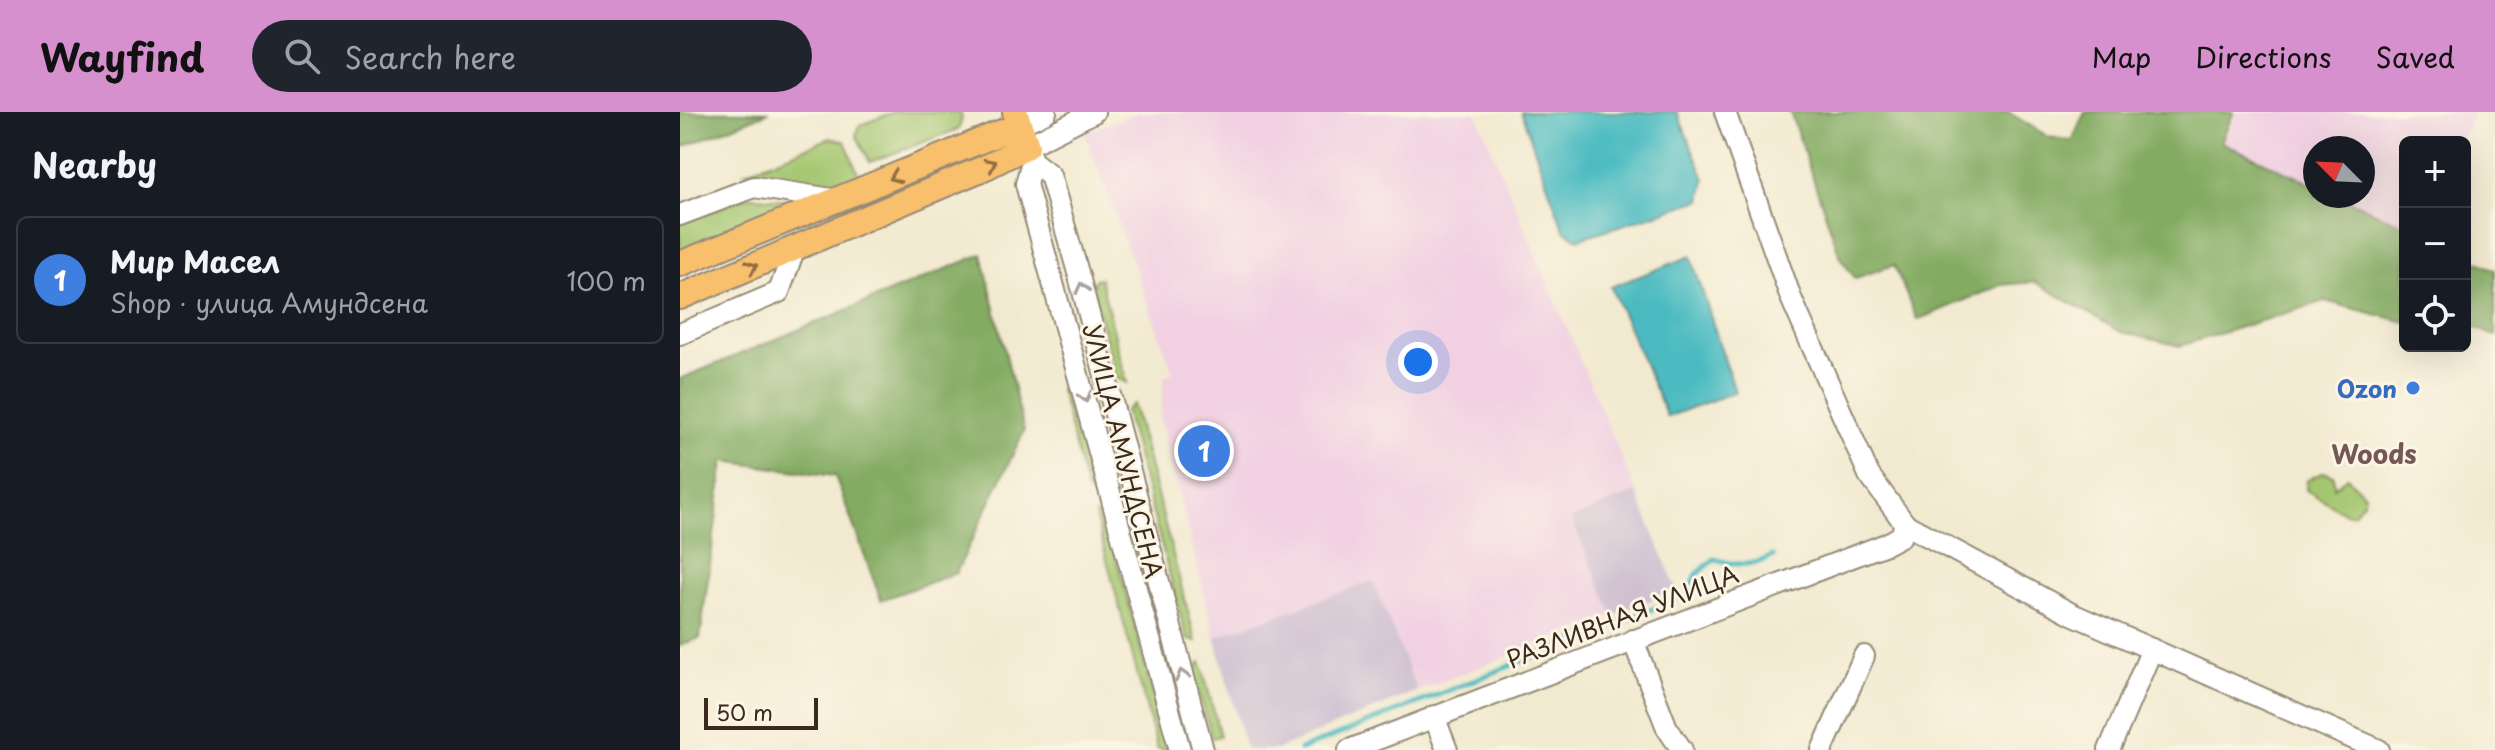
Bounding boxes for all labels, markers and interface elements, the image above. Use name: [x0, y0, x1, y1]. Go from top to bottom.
search box: [252, 20, 812, 92]
text: Wayfind: [40, 28, 204, 85]
icon: search: [280, 34, 324, 78]
text: Search here: [344, 34, 516, 79]
text: Map: [2092, 35, 2151, 78]
text: Directions: [2195, 35, 2332, 78]
text: Saved: [2376, 35, 2455, 78]
north arrow: [2303, 136, 2375, 208]
map controls: [2399, 136, 2471, 352]
button: +: [2399, 136, 2471, 208]
text: Nearby: [32, 138, 157, 190]
one-way arrow: [983, 158, 997, 174]
one-way arrow: [889, 167, 903, 183]
button: −: [2399, 208, 2471, 280]
text: Мир Масел: [110, 238, 280, 283]
one-way arrow: [744, 260, 758, 277]
text: 1: [54, 261, 66, 300]
text: 100 m: [566, 261, 646, 300]
button: locate: [2399, 280, 2471, 352]
one-way arrow: [1075, 281, 1092, 295]
text: Shop · улица Амундсена: [110, 283, 428, 322]
street label: УЛИЦА АМУНДСЕНА: [1075, 320, 1173, 582]
your location: [1398, 342, 1438, 382]
place label: Ozon: [2337, 370, 2397, 406]
marker: Ozon: [2404, 379, 2422, 397]
one-way arrow: [1075, 390, 1092, 404]
pin: 1: [1178, 421, 1230, 481]
district label: Woods: [2331, 434, 2417, 473]
street label: РАЗЛИВНАЯ УЛИЦА: [1501, 555, 1743, 677]
one-way arrow: [1175, 668, 1191, 682]
scale bar: [704, 694, 818, 730]
text: 50 m: [716, 695, 773, 728]

